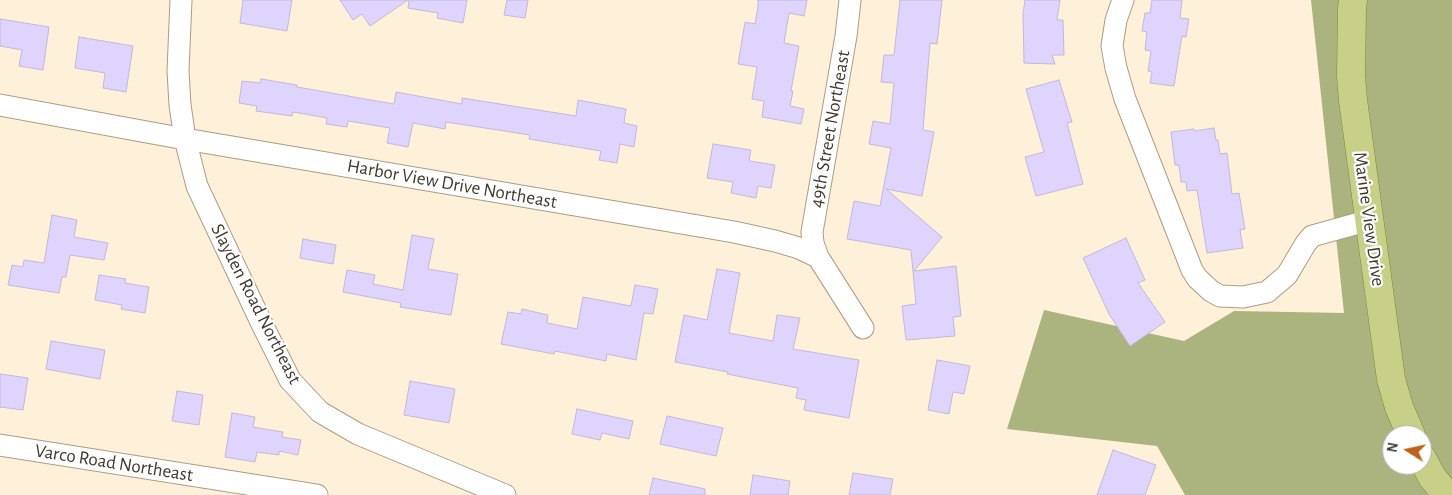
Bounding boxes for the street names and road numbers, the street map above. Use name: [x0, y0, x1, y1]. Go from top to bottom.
street label: 49th Street Northeast: [805, 49, 855, 209]
street label: Marine View Drive: [1348, 150, 1390, 288]
street label: Harbor View Drive Northeast: [345, 154, 559, 214]
street label: Slayden Road Northeast: [206, 220, 306, 388]
street label: Varco Road Northeast: [33, 439, 195, 487]

